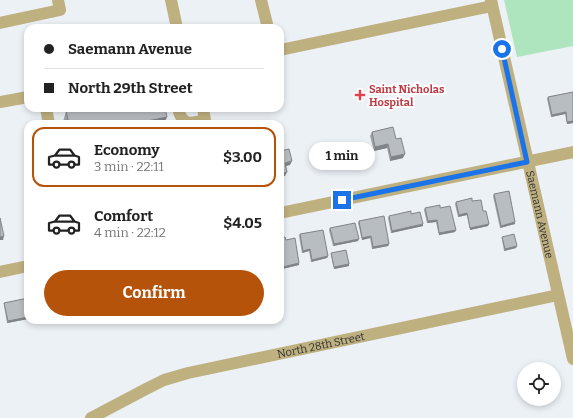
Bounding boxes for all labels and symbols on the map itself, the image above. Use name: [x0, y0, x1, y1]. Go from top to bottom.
route start: [493, 40, 511, 58]
place label: Saint Nicholas Hospital: [369, 83, 445, 109]
marker: Saint Nicholas Hospital: [354, 89, 366, 101]
callout: 1 min: [309, 142, 375, 170]
street label: Saemann Avenue: [524, 169, 556, 260]
route end: [333, 191, 351, 209]
street label: North 28th Street: [276, 329, 366, 361]

